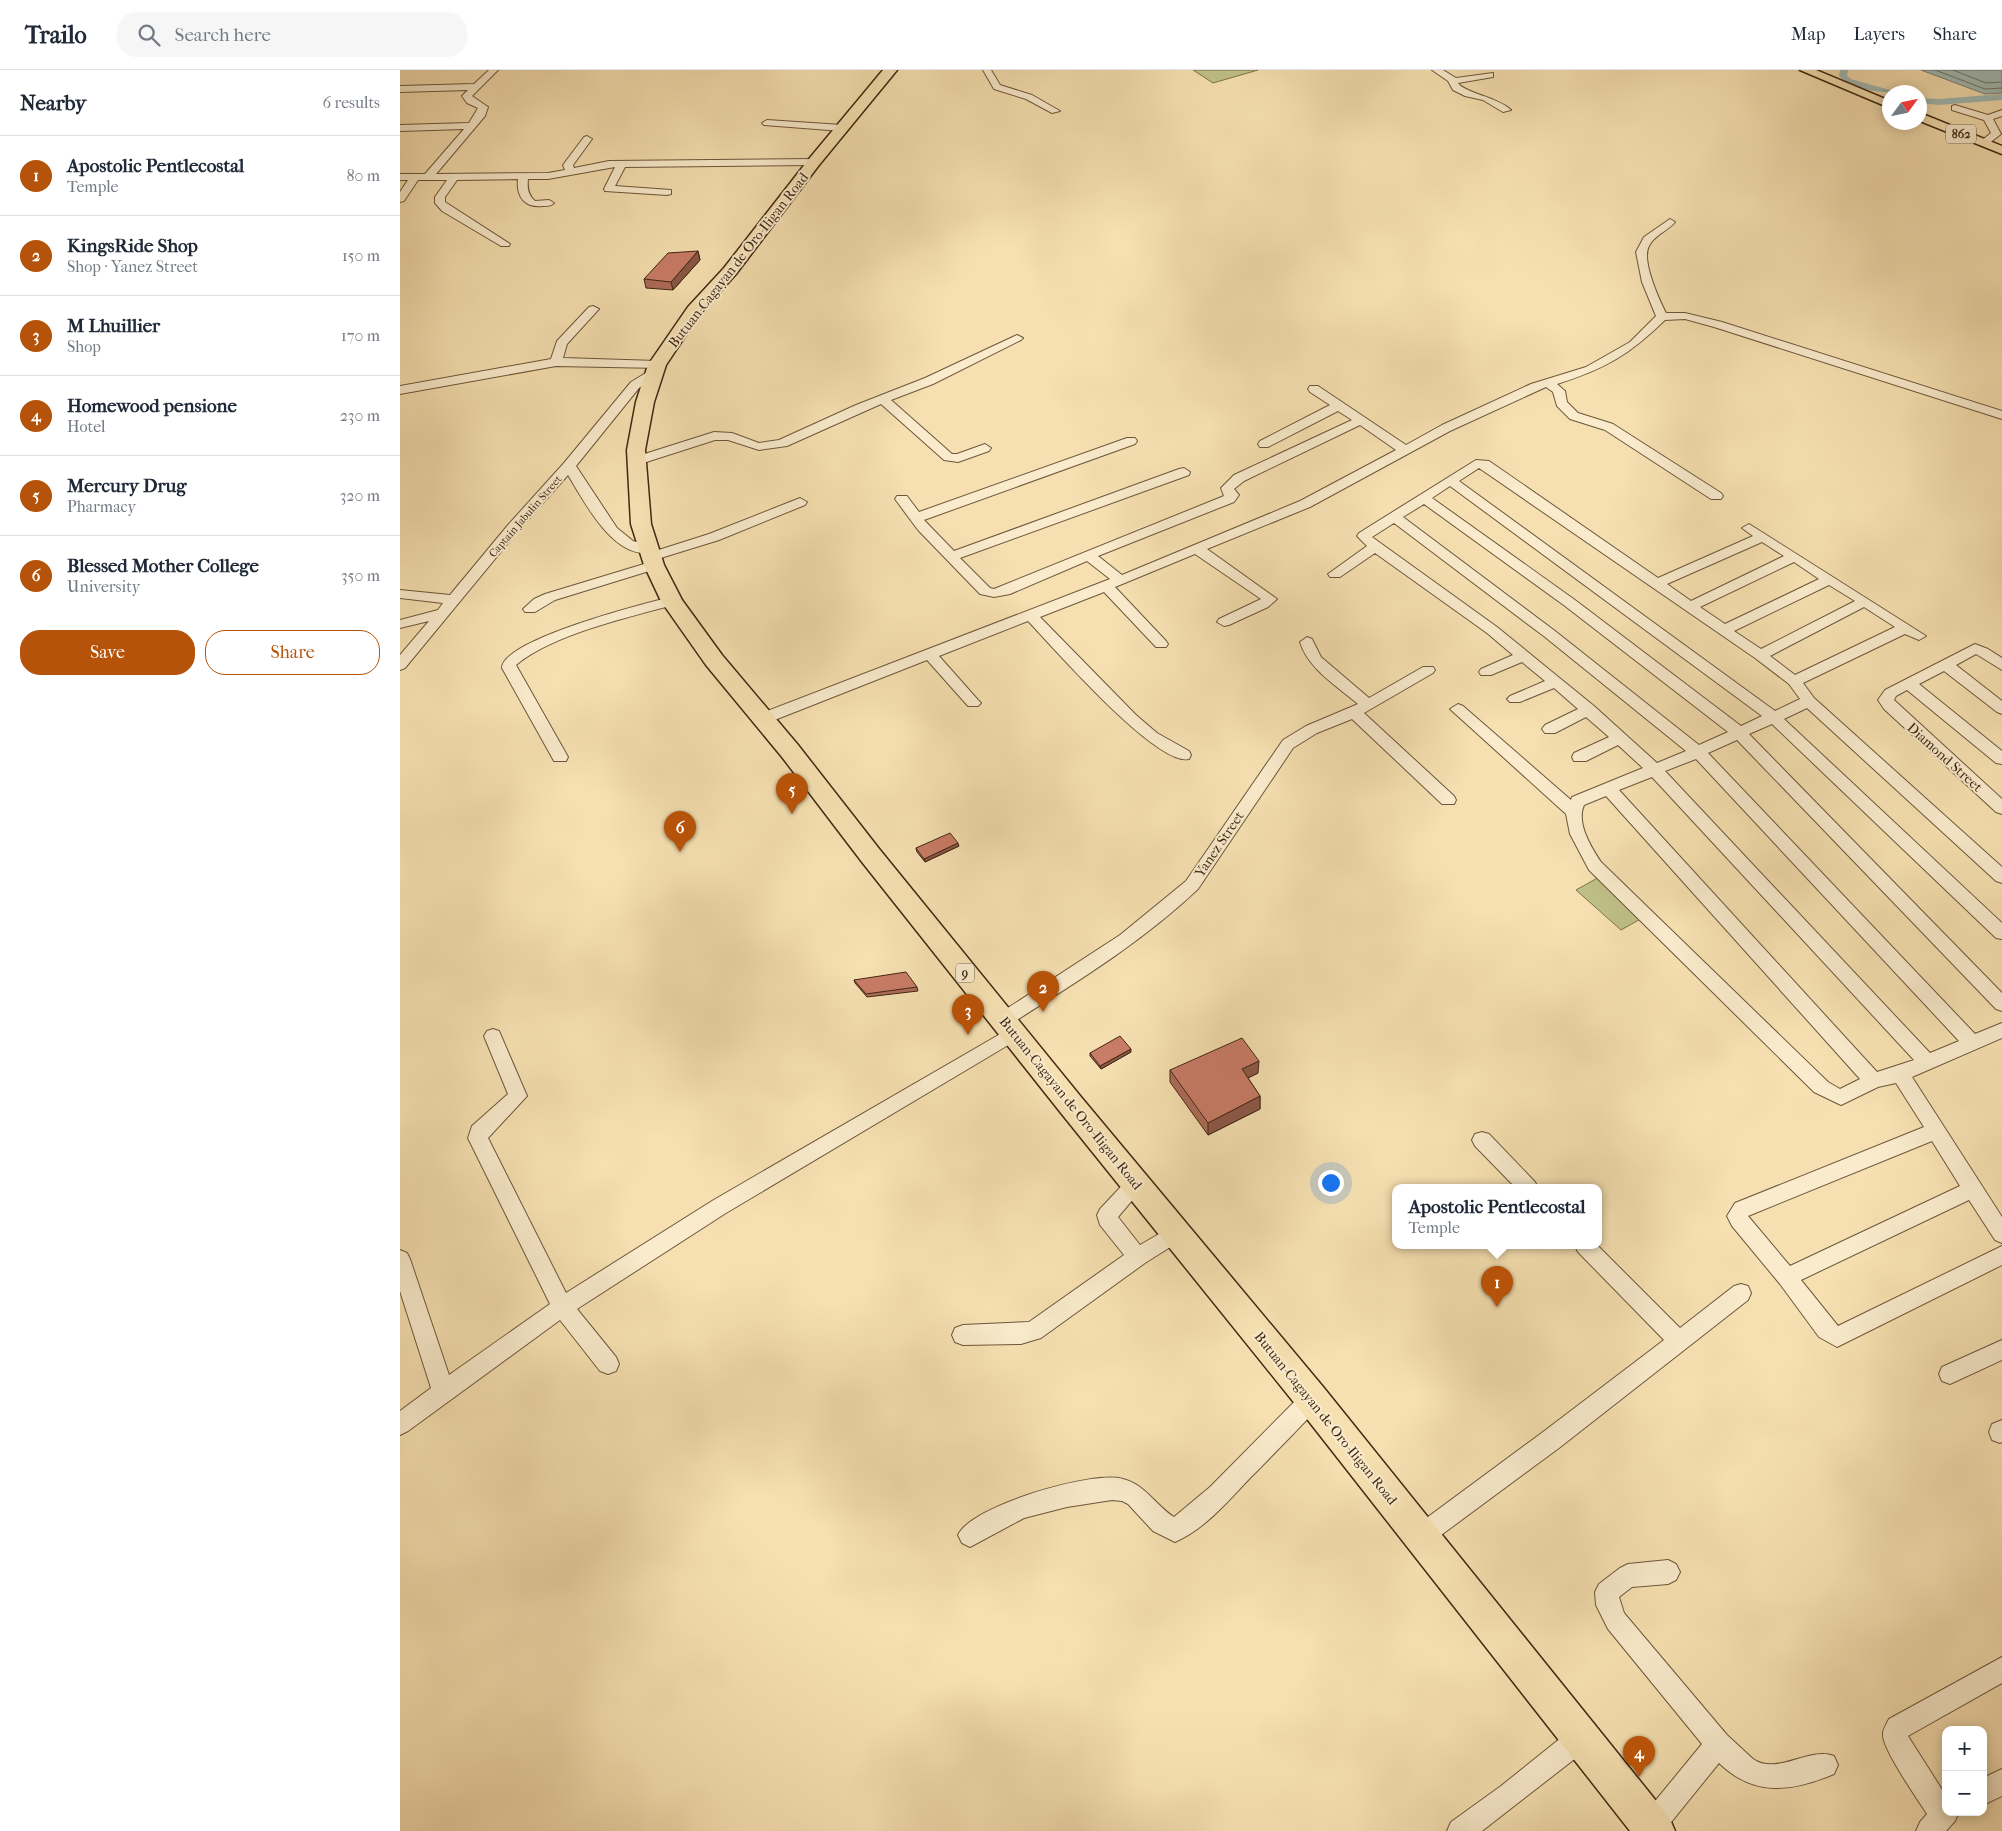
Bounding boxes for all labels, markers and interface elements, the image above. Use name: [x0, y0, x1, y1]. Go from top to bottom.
search box: [117, 12, 467, 57]
text: Trailo: [25, 21, 87, 49]
icon: search: [135, 21, 163, 49]
text: Search here: [175, 24, 271, 46]
text: Map: [1791, 24, 1825, 45]
text: Layers: [1853, 24, 1905, 45]
text: Share: [1933, 24, 1977, 45]
north arrow: [1882, 85, 1927, 130]
text: Nearby: [20, 91, 86, 115]
text: 6 results: [322, 93, 380, 112]
road number: 862: [1946, 124, 1976, 144]
text: Apostolic Pentlecostal: [67, 155, 244, 177]
text: 1: [33, 166, 39, 185]
text: 80 m: [346, 166, 380, 185]
street label: Butuan-Cagayan de Oro-Iligan Road: [665, 169, 812, 351]
text: Temple: [67, 177, 118, 196]
text: KingsRide Shop: [67, 235, 198, 257]
text: 2: [32, 246, 40, 265]
text: 150 m: [342, 246, 380, 265]
text: Shop · Yanez Street: [67, 257, 198, 276]
text: M Lhuillier: [67, 315, 160, 337]
text: 3: [33, 326, 39, 345]
text: 170 m: [341, 326, 380, 345]
text: Shop: [67, 337, 101, 356]
text: Homewood pensione: [67, 395, 237, 417]
text: 4: [31, 406, 41, 425]
text: 230 m: [340, 406, 380, 425]
text: Hotel: [67, 417, 105, 436]
street label: Captain Jabulin Street: [486, 473, 565, 560]
text: Mercury Drug: [67, 475, 187, 497]
text: 5: [33, 486, 39, 505]
text: 320 m: [340, 486, 380, 505]
text: Pharmacy: [67, 497, 136, 516]
text: Blessed Mother College: [67, 555, 259, 577]
text: 6: [32, 566, 40, 585]
text: 350 m: [341, 566, 380, 585]
text: University: [67, 577, 140, 596]
button: Save: [20, 630, 195, 675]
button: Share: [205, 630, 380, 675]
street label: Diamond Street: [1903, 719, 1986, 796]
pin: 5: [776, 773, 808, 814]
street label: Yanez Street: [1191, 808, 1248, 881]
pin: 6: [664, 811, 696, 852]
road number: 9: [956, 964, 974, 982]
pin: 2: [1027, 971, 1059, 1012]
pin: 3: [952, 994, 984, 1035]
street label: Butuan-Cagayan de Oro-Iligan Road: [996, 1013, 1146, 1193]
your location: [1318, 1170, 1344, 1196]
popup: [1392, 1184, 1602, 1249]
text: Apostolic Pentlecostal: [1408, 1196, 1586, 1218]
text: Temple: [1408, 1218, 1460, 1237]
pin: 1: [1481, 1266, 1513, 1307]
street label: Butuan-Cagayan de Oro-Iligan Road: [1251, 1328, 1401, 1508]
map controls: [1942, 1726, 1987, 1816]
button: +: [1942, 1726, 1987, 1771]
pin: 4: [1623, 1736, 1655, 1777]
button: −: [1942, 1771, 1987, 1816]

